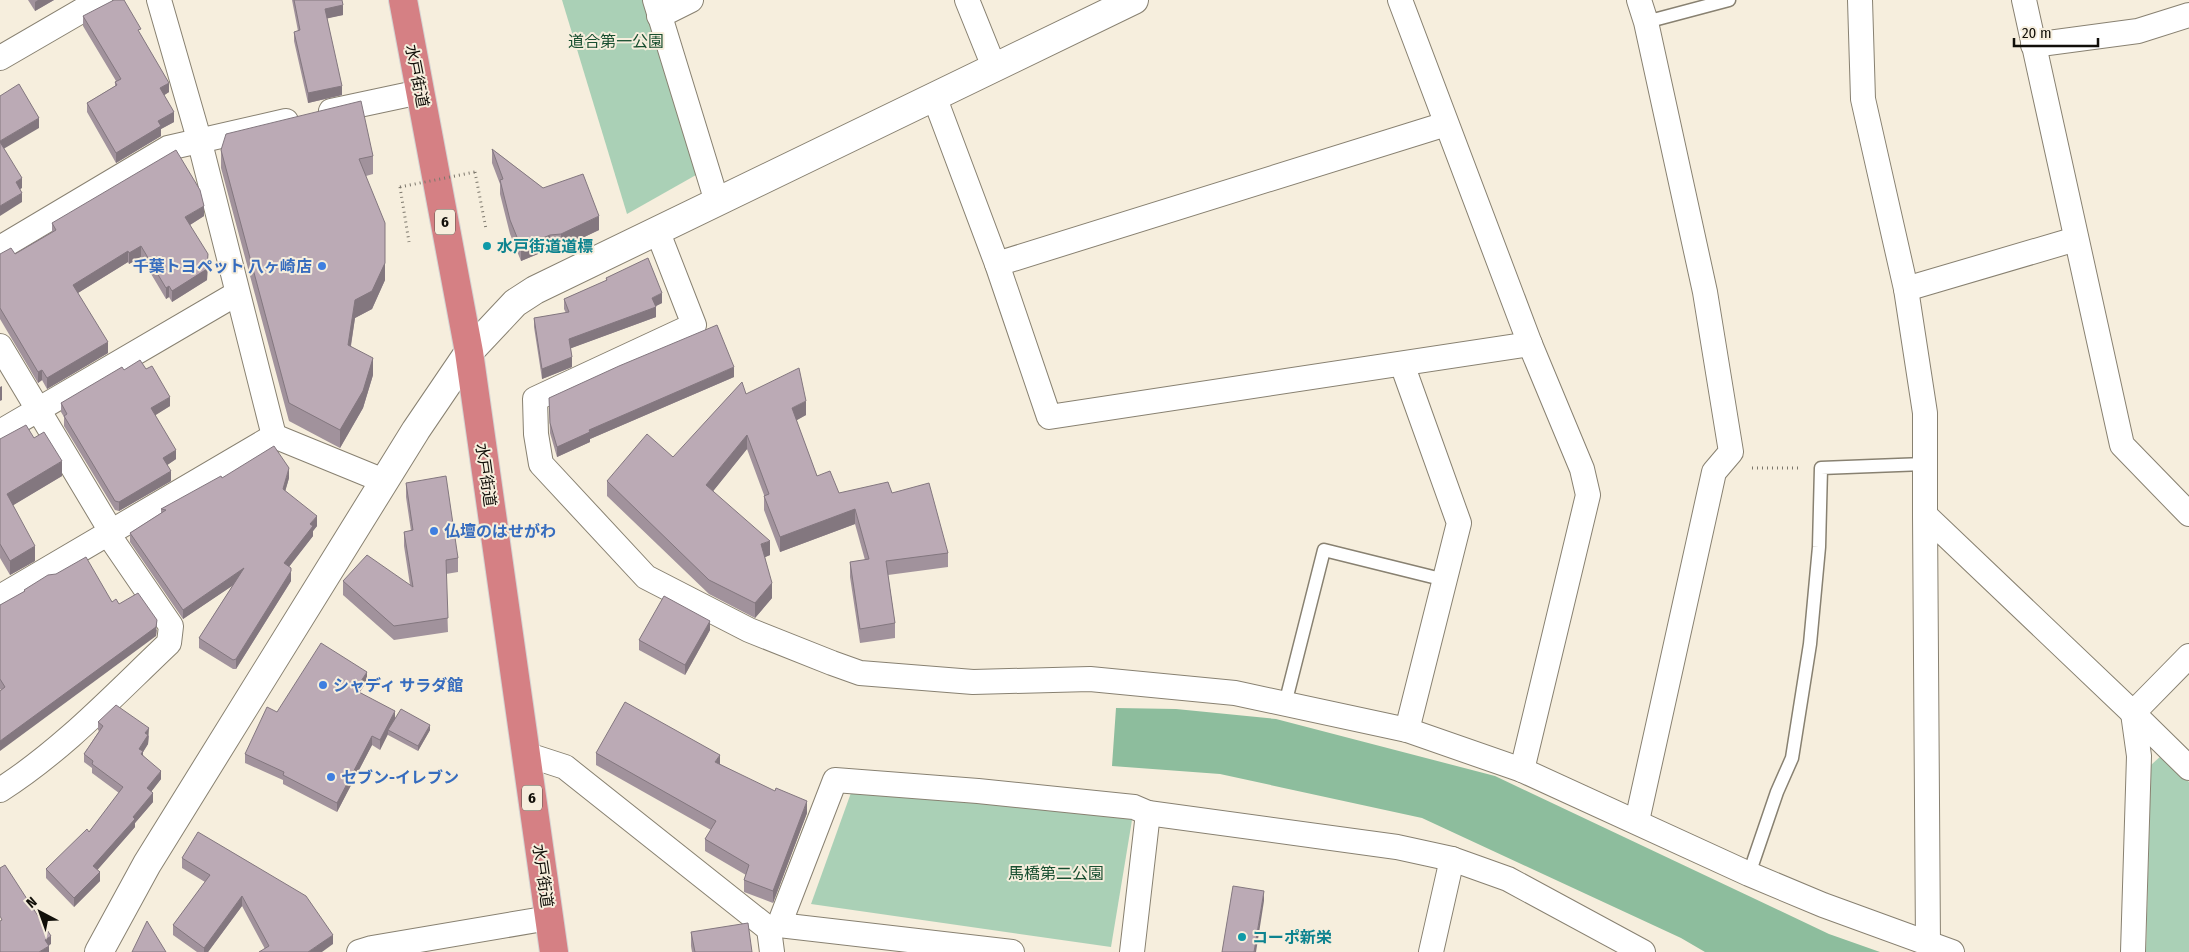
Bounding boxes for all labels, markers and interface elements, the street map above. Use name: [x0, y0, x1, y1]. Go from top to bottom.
scale bar: [2014, 15, 2098, 47]
text: 20 m: [2022, 24, 2052, 42]
park label: 道合第一公園: [568, 32, 664, 51]
street label: 水戸街道: [402, 43, 432, 109]
road number: 6: [435, 210, 455, 234]
place label: 水戸街道道標: [497, 237, 593, 256]
marker: 水戸街道道標: [481, 240, 493, 252]
place label: 千葉トヨペット 八ヶ崎店: [133, 257, 312, 276]
marker: 千葉トヨペット 八ヶ崎店: [316, 260, 328, 272]
street label: 水戸街道: [472, 442, 500, 508]
place label: 仏壇のはせがわ: [444, 522, 556, 541]
marker: 仏壇のはせがわ: [428, 525, 440, 537]
place label: シャディ サラダ館: [333, 676, 463, 695]
marker: シャディ サラダ館: [317, 679, 329, 691]
place label: セブン-イレブン: [341, 768, 459, 787]
marker: セブン-イレブン: [325, 771, 337, 783]
road number: 6: [522, 786, 542, 810]
street label: 水戸街道: [529, 843, 557, 909]
park label: 馬橋第二公園: [1008, 864, 1104, 883]
north arrow: [15, 887, 65, 937]
text: N: [23, 893, 41, 912]
place label: コーポ新栄: [1252, 928, 1332, 947]
marker: コーポ新栄: [1236, 931, 1248, 943]

